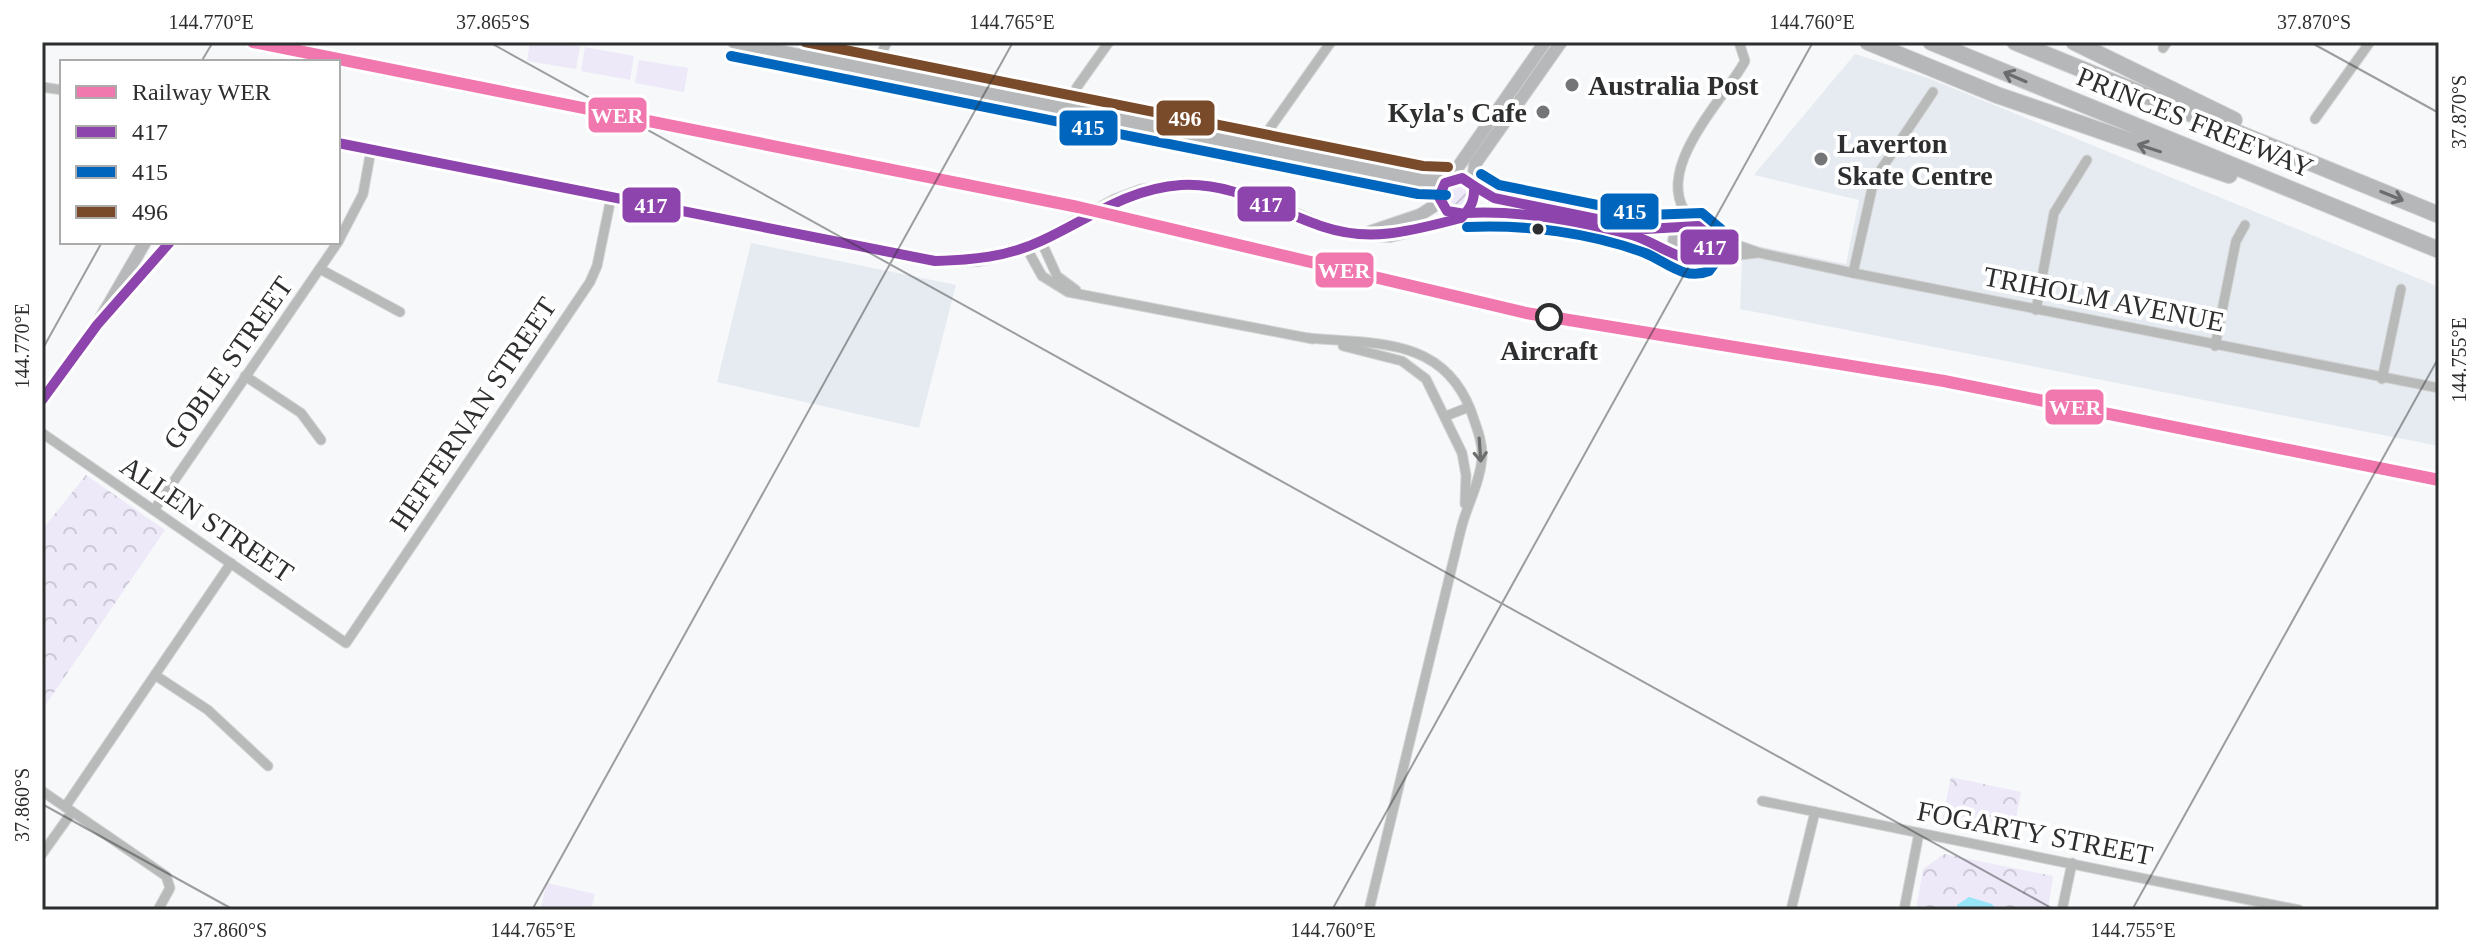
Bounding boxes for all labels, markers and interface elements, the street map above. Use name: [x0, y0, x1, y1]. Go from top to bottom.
text: 144.770°E: [168, 11, 254, 33]
text: 37.865°S: [456, 11, 530, 33]
text: 144.765°E: [969, 11, 1055, 33]
text: 144.760°E: [1769, 11, 1855, 33]
text: 37.870°S: [2277, 11, 2351, 33]
legend: [60, 60, 340, 244]
street label: PRINCES FREEWAY: [2072, 60, 2318, 184]
one-way arrow: [2004, 69, 2028, 83]
place label: Australia Post: [1588, 70, 1759, 101]
text: 37.870°S: [2448, 75, 2470, 149]
marker: Australia Post: [1563, 76, 1581, 94]
text: Railway WER: [132, 79, 271, 105]
line badge: WER: [587, 96, 648, 134]
place label: Kyla's Cafe: [1388, 97, 1527, 128]
line badge: 496: [1155, 99, 1216, 137]
text: WER: [591, 103, 644, 128]
marker: Kyla's Cafe: [1534, 103, 1552, 121]
text: 496: [1169, 106, 1202, 131]
line badge: 415: [1058, 109, 1119, 147]
text: 415: [1072, 115, 1105, 140]
text: 417: [132, 119, 168, 145]
place label: Laverton Skate Centre: [1837, 128, 1993, 191]
one-way arrow: [2136, 140, 2161, 155]
marker: Laverton Skate Centre: [1812, 150, 1830, 168]
text: 415: [132, 159, 168, 185]
line badge: 417: [1236, 185, 1297, 223]
line badge: 417: [621, 186, 682, 224]
one-way arrow: [2379, 189, 2404, 204]
text: 417: [1250, 192, 1283, 217]
line badge: 415: [1599, 192, 1660, 231]
text: 417: [635, 193, 668, 218]
text: 496: [132, 199, 168, 225]
text: 415: [1614, 199, 1647, 224]
unlabelled marker: [1530, 221, 1546, 237]
line badge: 417: [1679, 228, 1740, 266]
text: 417: [1694, 235, 1727, 260]
line badge: WER: [1314, 251, 1375, 289]
text: WER: [1318, 258, 1371, 283]
street label: TRIHOLM AVENUE: [1981, 260, 2227, 338]
street label: GOBLE STREET: [157, 271, 299, 455]
street label: HEFFERNAN STREET: [383, 292, 563, 536]
text: 144.770°E: [11, 303, 33, 389]
marker: Aircraft: [1536, 304, 1562, 330]
text: 144.755°E: [2448, 317, 2470, 403]
place label: Aircraft: [1500, 335, 1598, 366]
line badge: WER: [2044, 388, 2105, 426]
text: WER: [2049, 395, 2102, 420]
one-way arrow: [1473, 436, 1488, 463]
street label: ALLEN STREET: [115, 450, 299, 588]
text: 37.860°S: [11, 768, 33, 842]
street label: FOGARTY STREET: [1915, 795, 2155, 871]
text: 37.860°S: [193, 919, 267, 941]
text: 144.765°E: [490, 919, 576, 941]
text: 144.760°E: [1290, 919, 1376, 941]
text: 144.755°E: [2090, 919, 2176, 941]

